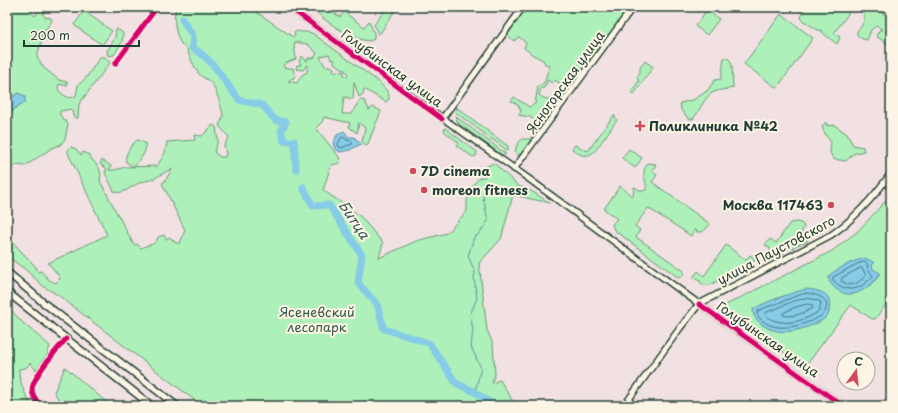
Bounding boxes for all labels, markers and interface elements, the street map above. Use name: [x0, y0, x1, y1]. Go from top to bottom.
scale bar: [24, 22, 139, 48]
street label: Голубинская улица: [338, 24, 448, 111]
text: 200 m: [30, 26, 70, 44]
street label: Ясногорская улица: [521, 26, 609, 137]
place label: Поликлиника №42: [649, 116, 778, 135]
marker: Поликлиника №42: [634, 120, 646, 132]
place label: 7D cinema: [421, 161, 490, 180]
marker: 7D cinema: [408, 166, 418, 176]
place label: moreon fitness: [432, 180, 528, 199]
marker: moreon fitness: [419, 185, 429, 195]
place label: Москва 117463: [723, 195, 823, 214]
water label: Битца: [334, 196, 376, 244]
marker: Москва 117463: [826, 200, 836, 210]
street label: улица Паустовского: [713, 210, 838, 289]
street label: Голубинская улица: [713, 296, 824, 382]
park label: Ясеневский лесопарк: [279, 302, 355, 336]
north arrow: [836, 351, 876, 391]
text: С: [853, 352, 865, 370]

